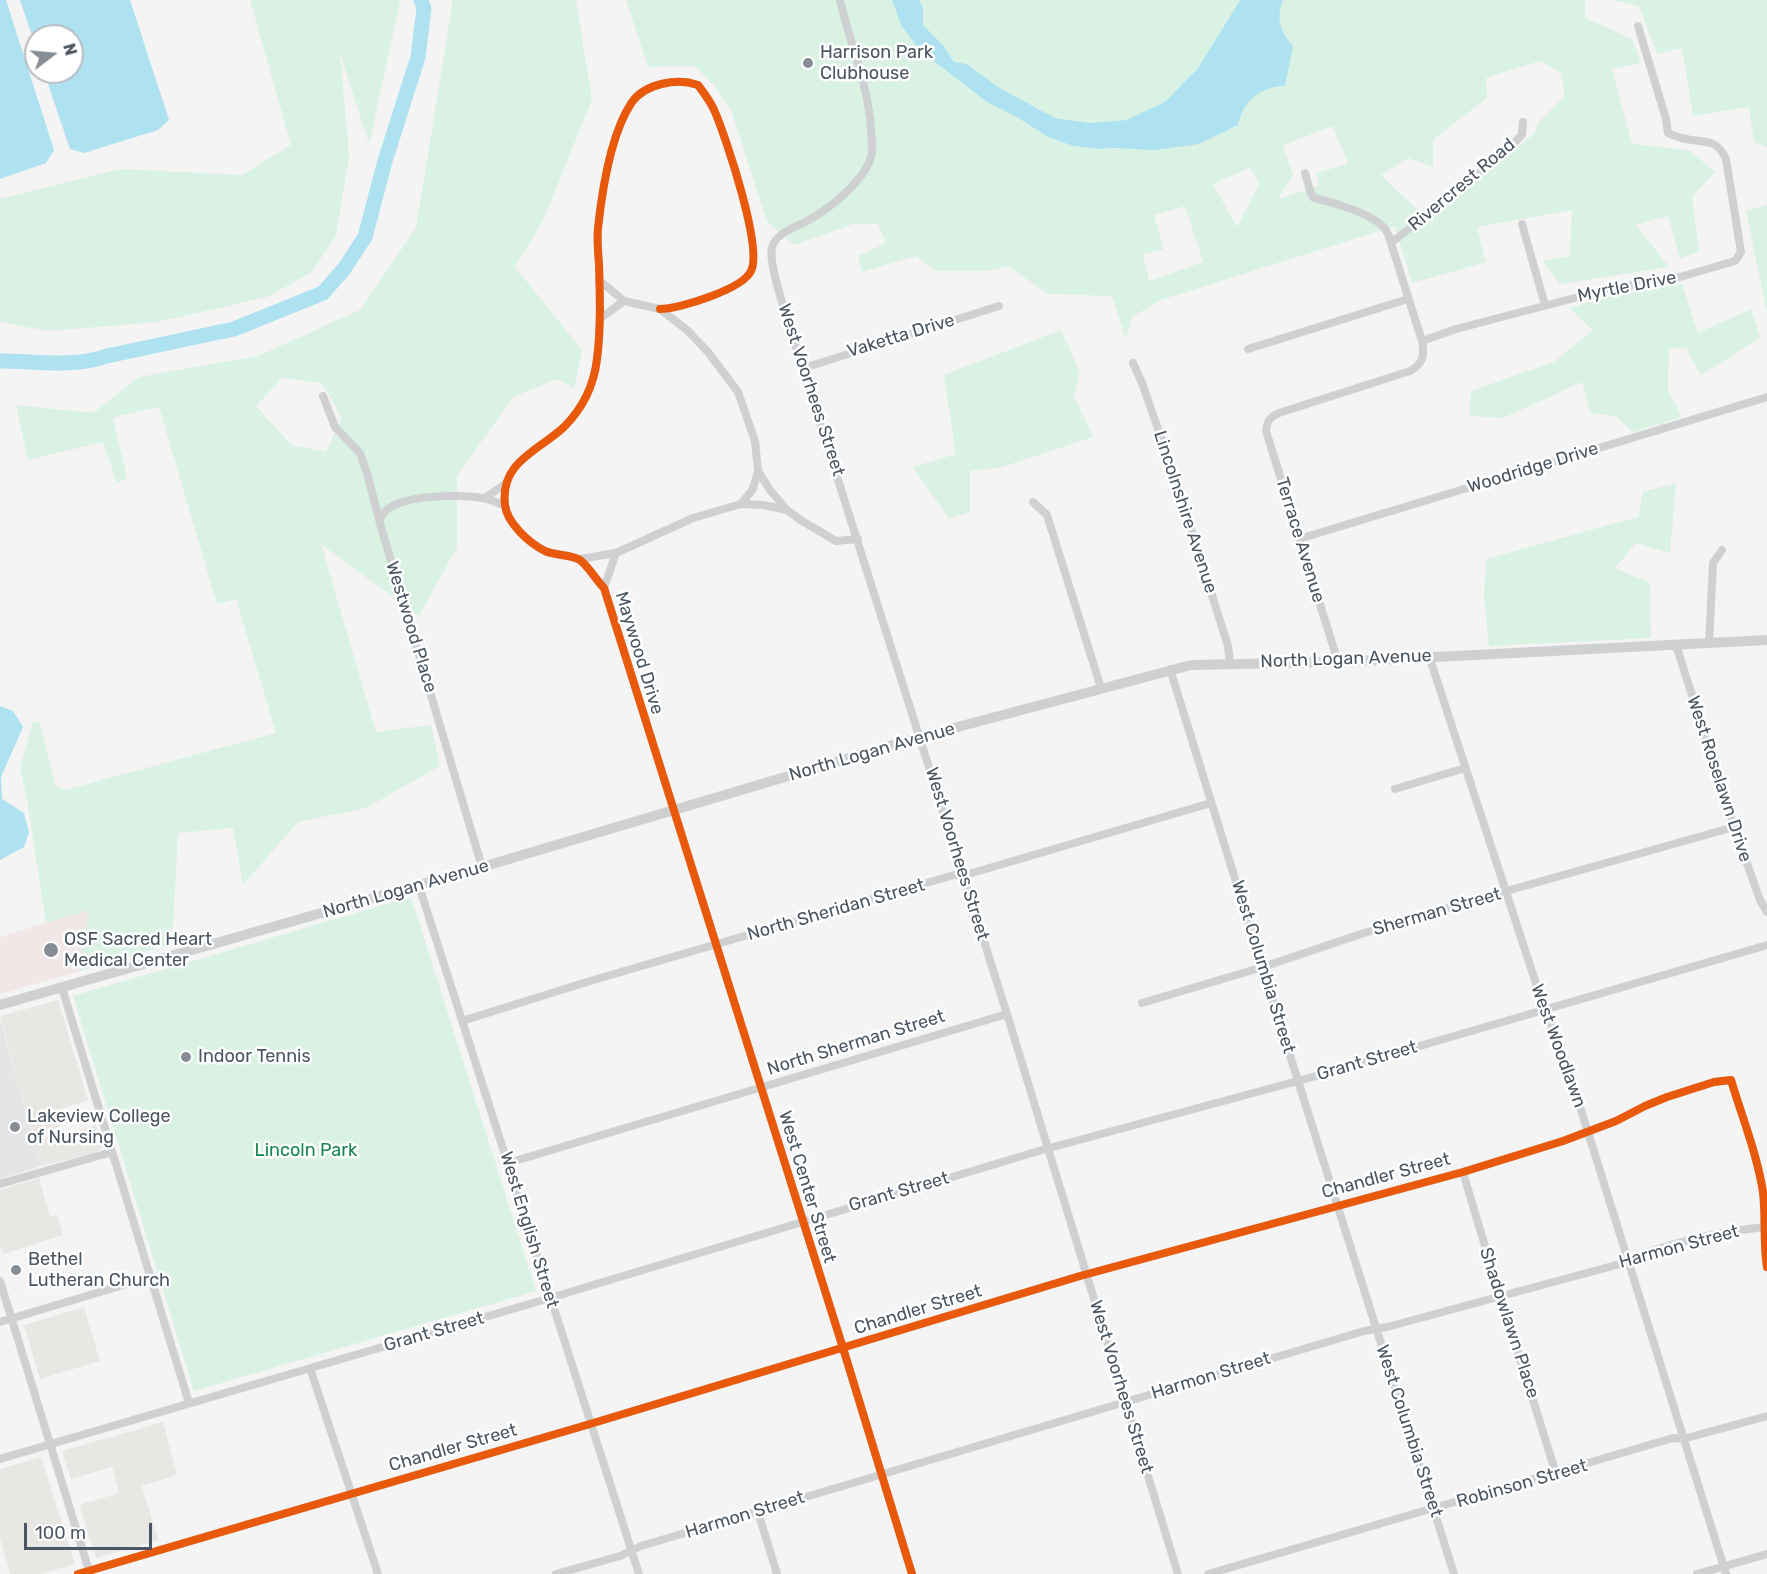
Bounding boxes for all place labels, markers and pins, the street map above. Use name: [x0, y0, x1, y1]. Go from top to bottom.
place label: Harrison Park Clubhouse: [820, 42, 933, 84]
marker: Harrison Park Clubhouse: [801, 56, 815, 70]
place label: OSF Sacred Heart Medical Center: [64, 929, 212, 972]
marker: OSF Sacred Heart Medical Center: [42, 941, 60, 959]
place label: Indoor Tennis: [198, 1046, 311, 1068]
marker: Indoor Tennis: [179, 1050, 193, 1064]
place label: Lakeview College of Nursing: [27, 1106, 171, 1148]
marker: Lakeview College of Nursing: [8, 1120, 22, 1134]
place label: Bethel Lutheran Church: [28, 1249, 170, 1292]
marker: Bethel Lutheran Church: [9, 1263, 23, 1277]

